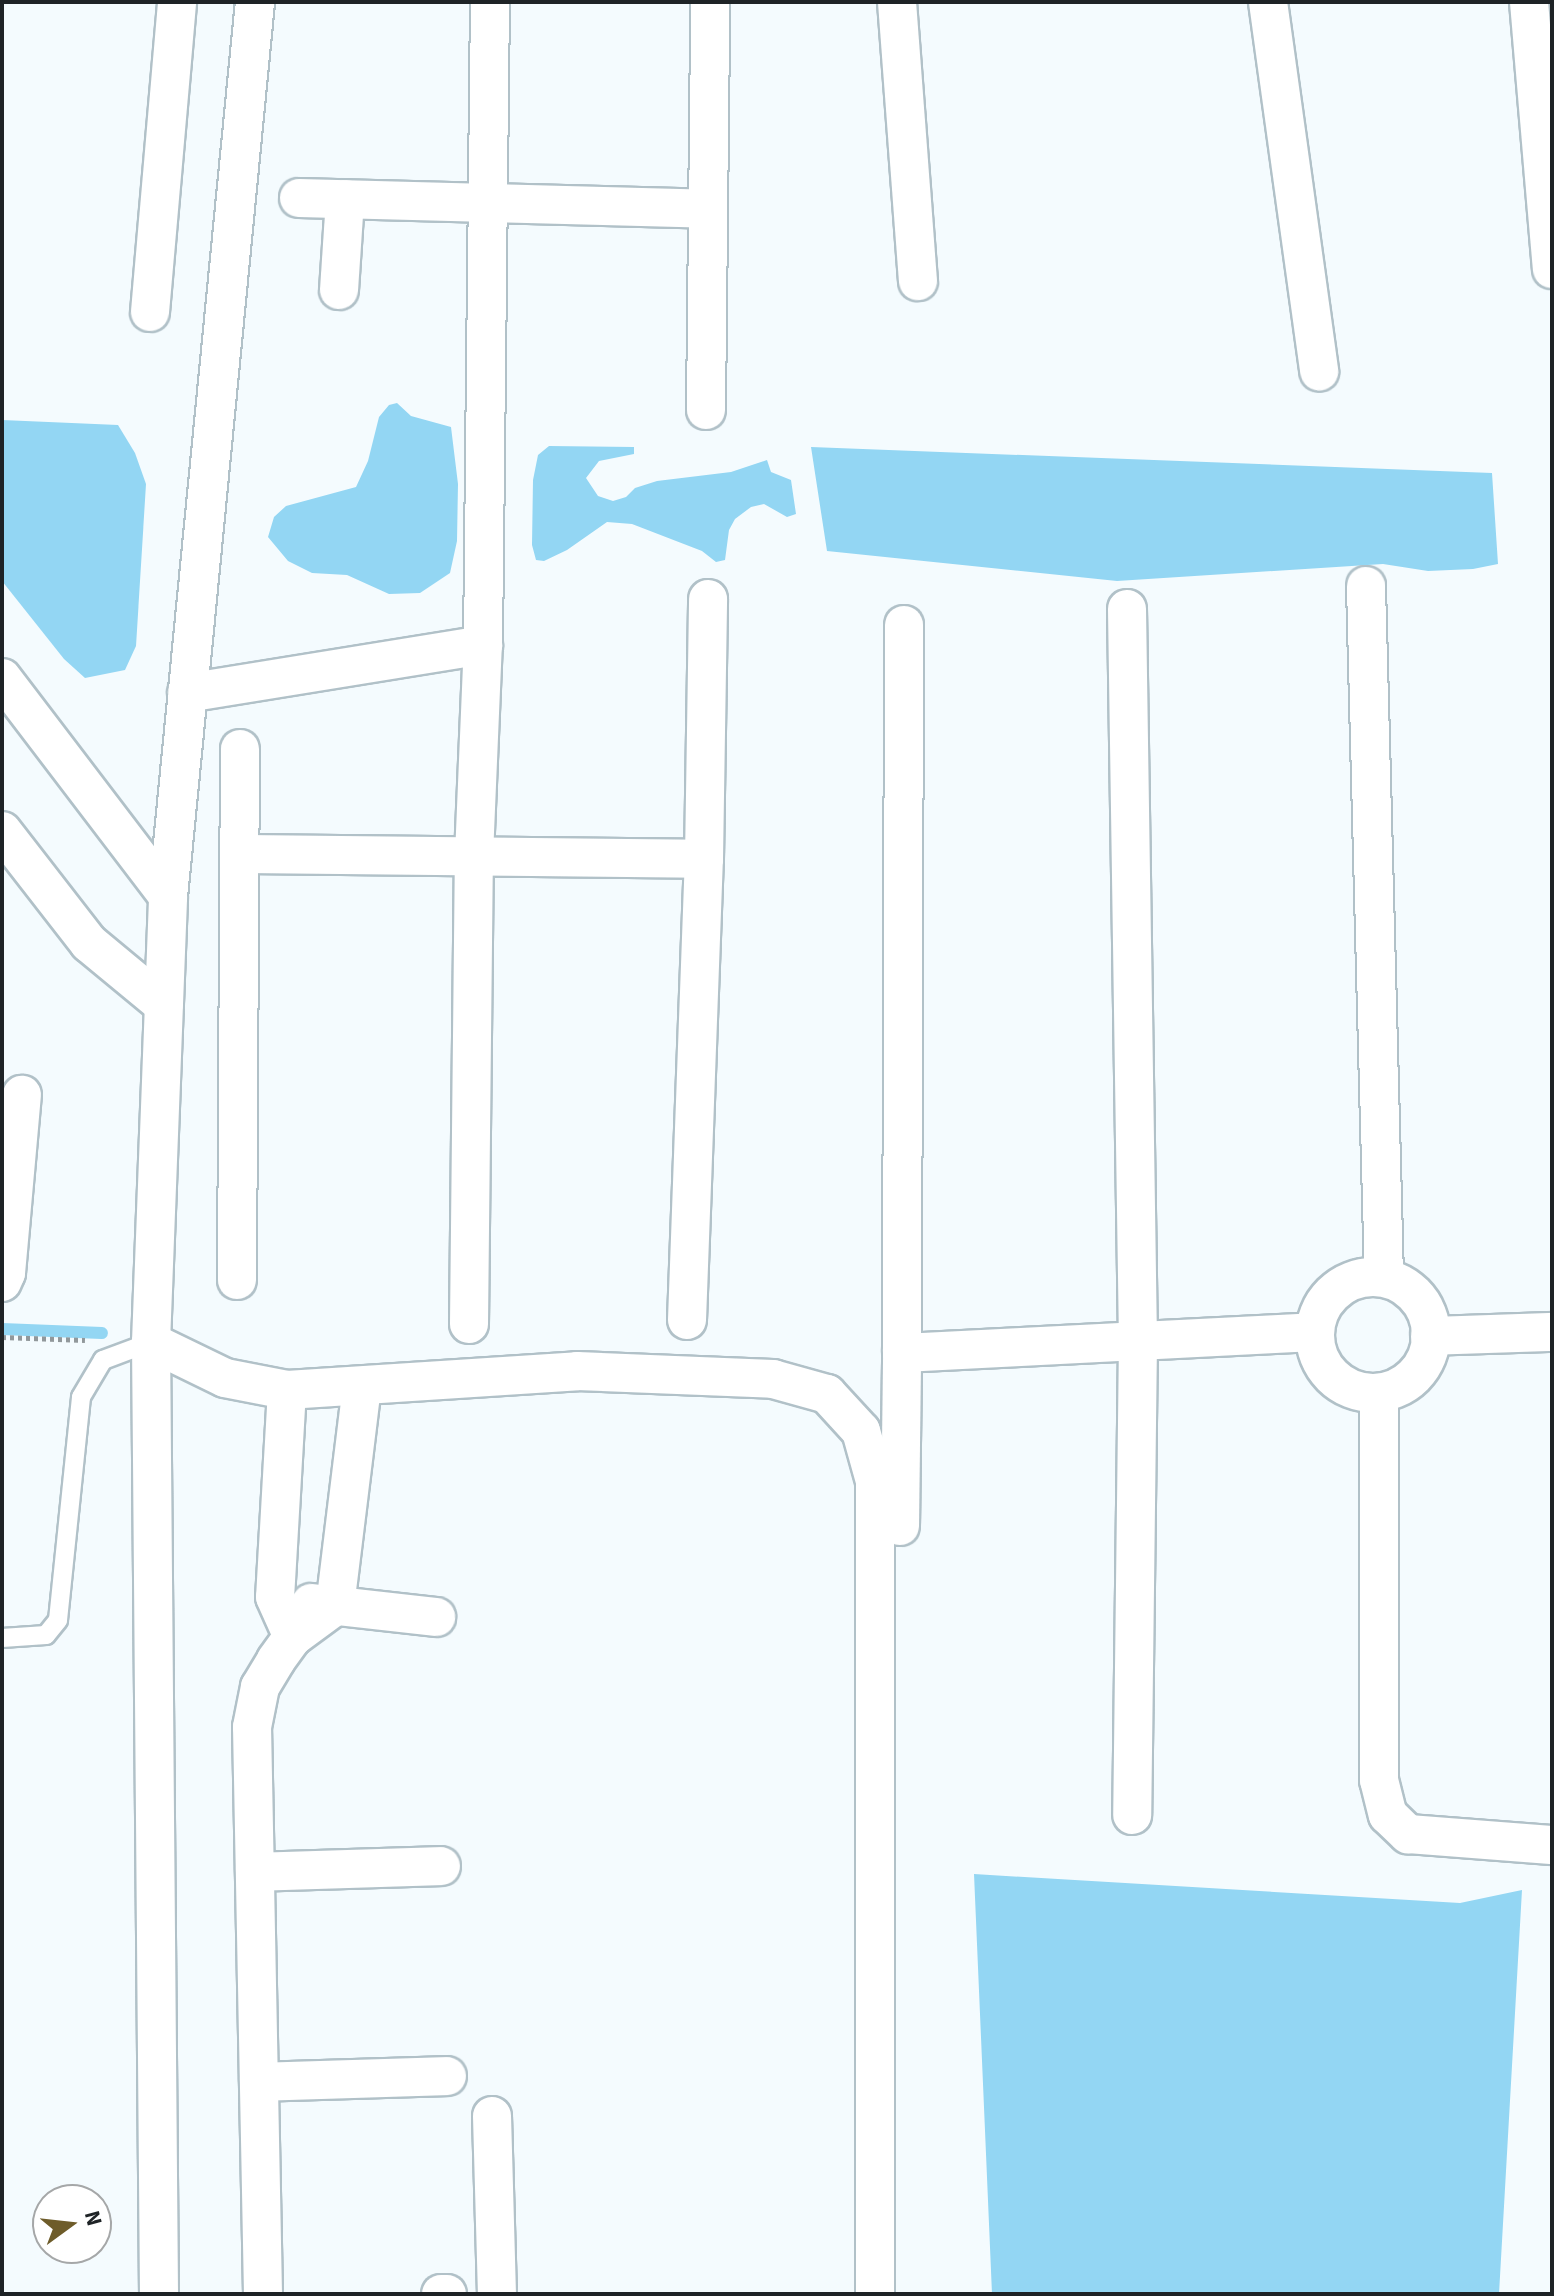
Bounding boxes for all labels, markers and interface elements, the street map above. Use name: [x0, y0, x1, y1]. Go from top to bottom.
north arrow: [32, 2184, 112, 2264]
text: N: [76, 2207, 111, 2230]

